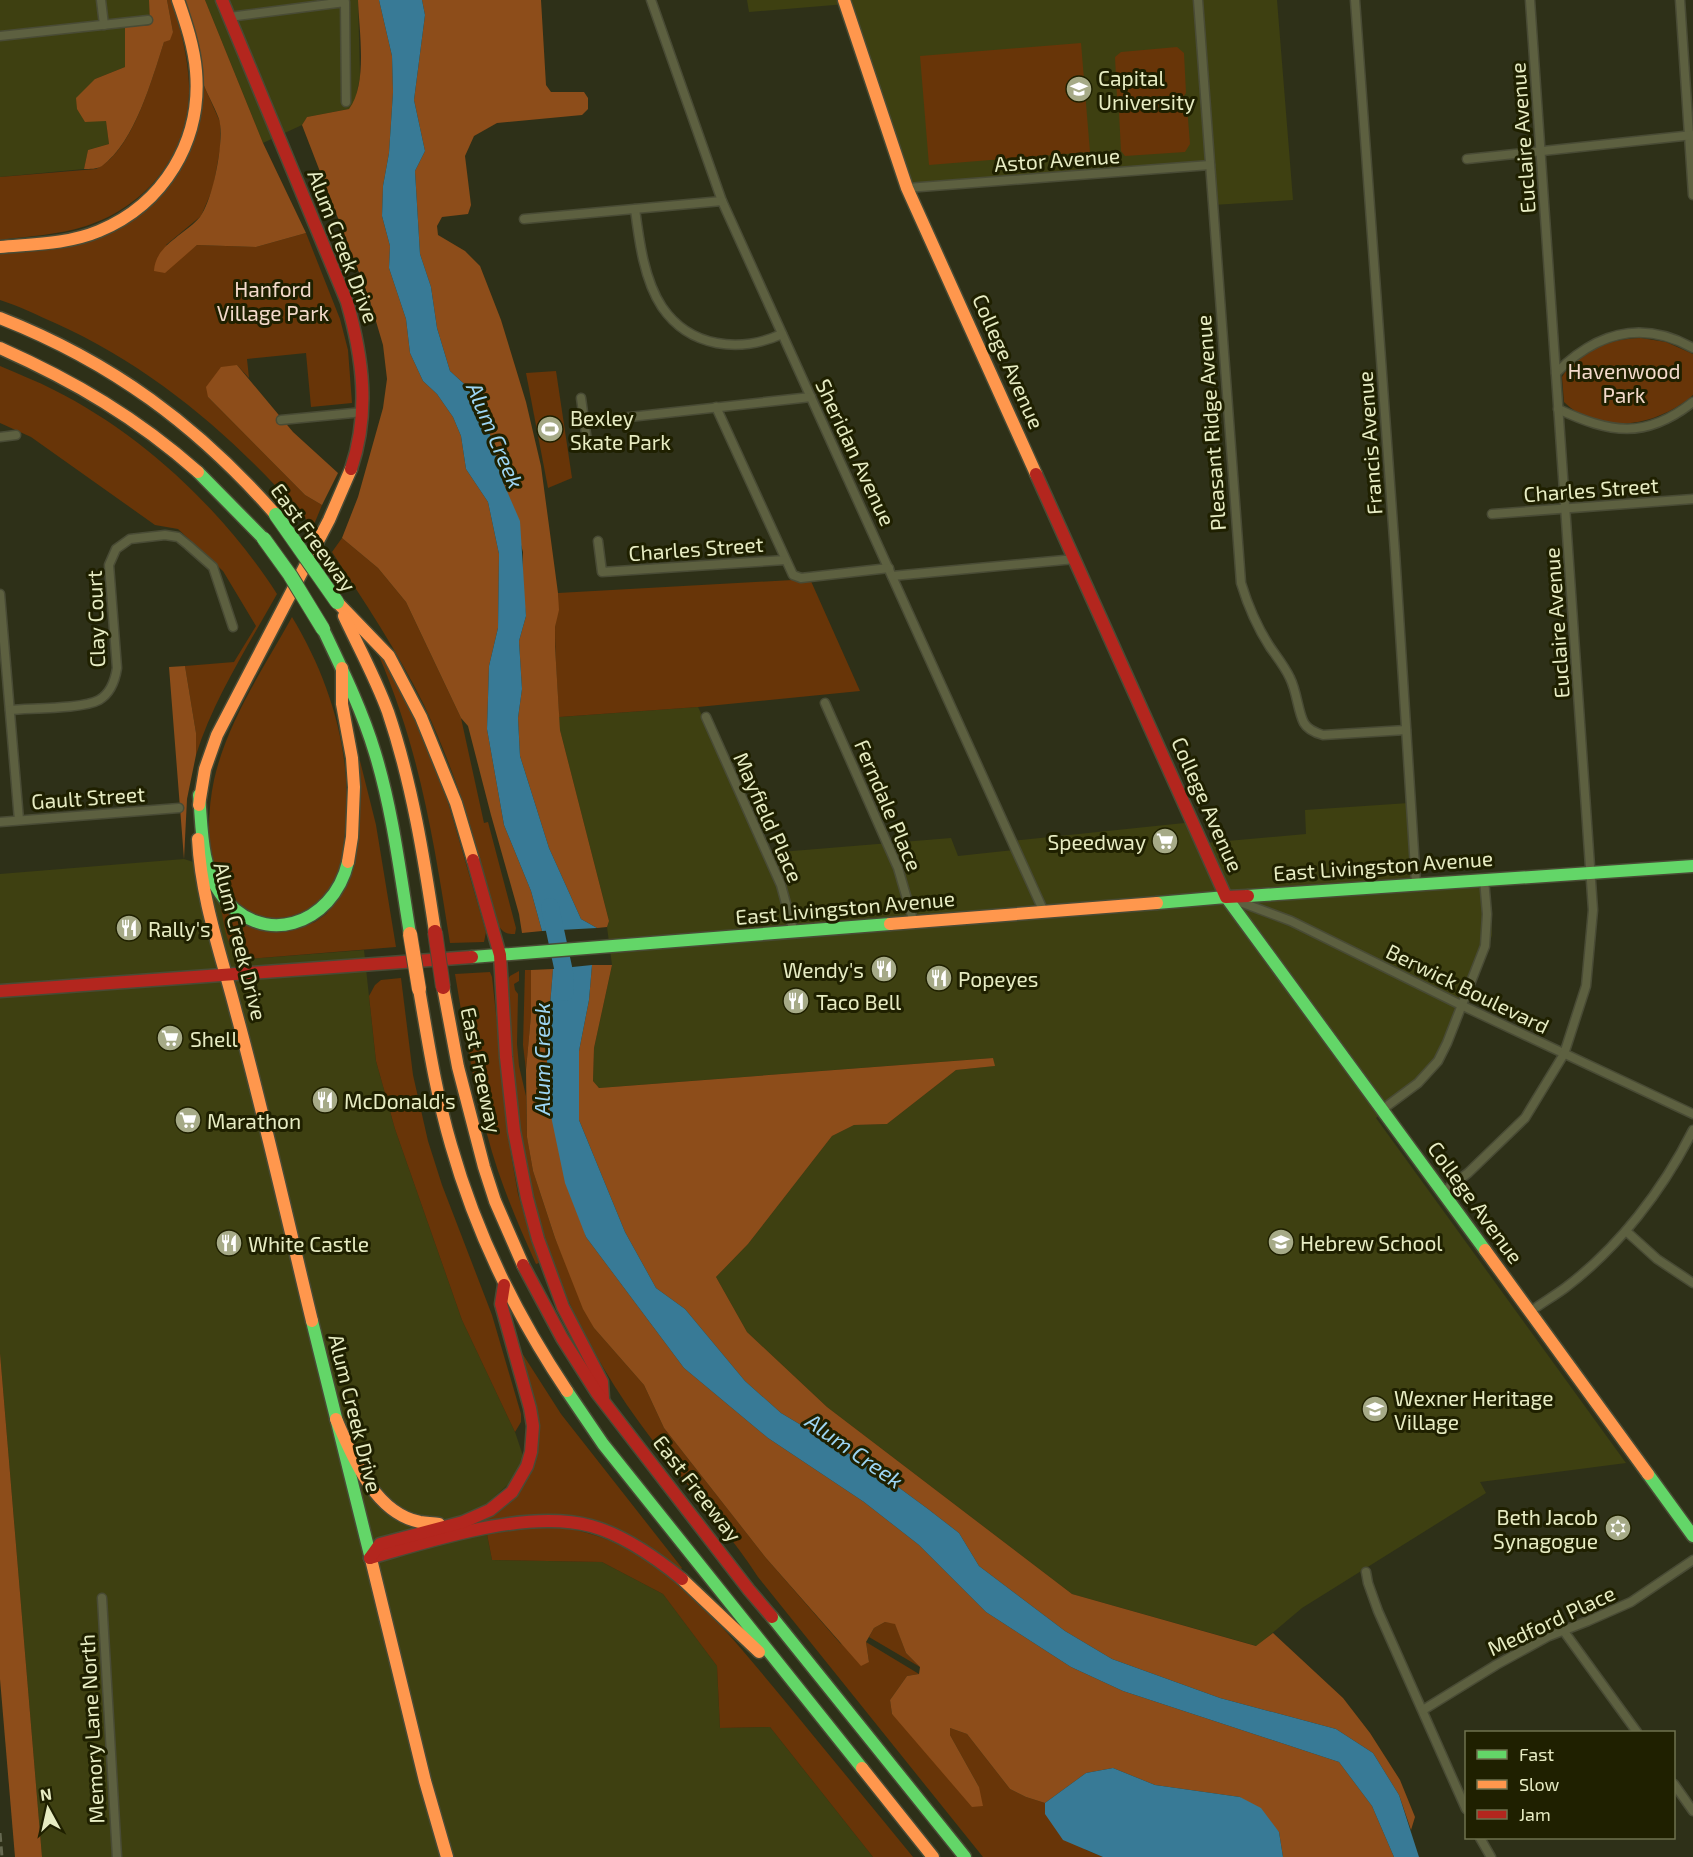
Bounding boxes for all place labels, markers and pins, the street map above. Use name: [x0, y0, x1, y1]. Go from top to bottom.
place label: Capital University: [1098, 65, 1195, 114]
school or university icon: Capital University: [1064, 74, 1094, 104]
place label: Bexley Skate Park: [570, 405, 671, 454]
sports icon: Bexley Skate Park: [535, 414, 565, 444]
supermarket icon: Speedway: [1150, 826, 1180, 856]
place label: Speedway: [1048, 829, 1146, 854]
restaurant icon: Rally's: [114, 913, 144, 943]
place label: Rally's: [148, 916, 211, 941]
restaurant icon: Wendy's: [869, 954, 899, 984]
place label: Wendy's: [783, 957, 864, 982]
restaurant icon: Popeyes: [924, 963, 954, 993]
place label: Popeyes: [958, 966, 1039, 991]
restaurant icon: Taco Bell: [781, 986, 811, 1016]
place label: Taco Bell: [816, 989, 902, 1014]
supermarket icon: Shell: [155, 1023, 185, 1053]
place label: Shell: [190, 1026, 238, 1051]
restaurant icon: McDonald's: [310, 1085, 340, 1115]
place label: McDonald's: [344, 1088, 456, 1113]
supermarket icon: Marathon: [173, 1105, 203, 1135]
place label: Marathon: [207, 1108, 301, 1133]
school or university icon: Hebrew School: [1266, 1227, 1296, 1257]
restaurant icon: White Castle: [214, 1228, 244, 1258]
place label: Hebrew School: [1300, 1230, 1443, 1255]
place label: White Castle: [248, 1231, 369, 1256]
place label: Wexner Heritage Village: [1394, 1385, 1553, 1434]
school or university icon: Wexner Heritage Village: [1360, 1394, 1390, 1424]
place label: Beth Jacob Synagogue: [1493, 1504, 1598, 1553]
synagogue icon: Beth Jacob Synagogue: [1603, 1513, 1633, 1543]

